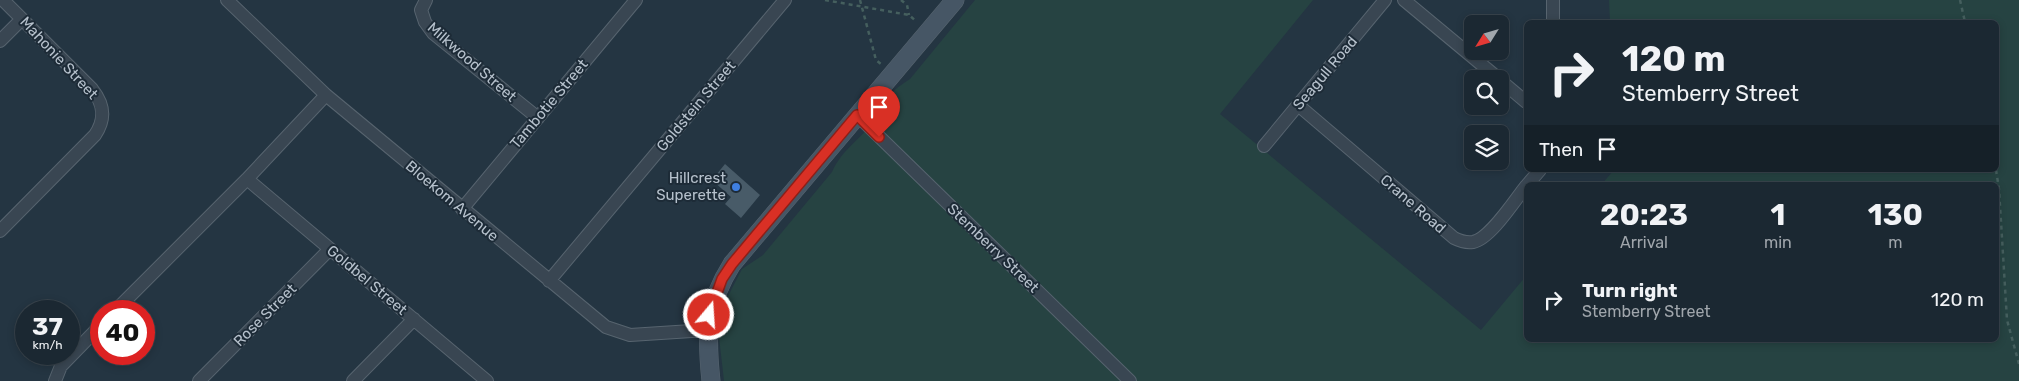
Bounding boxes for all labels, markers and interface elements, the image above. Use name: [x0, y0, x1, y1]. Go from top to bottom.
street label: Mahonie Street: [16, 13, 102, 103]
north arrow: [1464, 15, 1509, 60]
map controls: [1464, 15, 1509, 170]
street label: Milkwood Street: [424, 18, 520, 106]
street label: Seagull Road: [1289, 33, 1361, 113]
text: 120 m: [1622, 38, 1725, 80]
icon: right: [1539, 40, 1604, 105]
street label: Tambotie Street: [506, 55, 592, 152]
street label: Goldstein Street: [653, 57, 739, 155]
button: search: [1464, 70, 1509, 115]
text: Stemberry Street: [1622, 80, 1799, 107]
pin: [858, 86, 900, 137]
icon: arrive: [865, 93, 893, 121]
button: layers: [1464, 125, 1509, 170]
icon: arrive: [1593, 135, 1621, 163]
text: Then: [1539, 138, 1583, 161]
street label: Bloekom Avenue: [402, 157, 502, 245]
place label: Hillcrest Superette: [656, 169, 726, 204]
street label: Crane Road: [1377, 171, 1449, 237]
marker: Hillcrest Superette: [730, 181, 742, 193]
text: 20:23: [1600, 197, 1688, 233]
text: 1: [1770, 197, 1785, 233]
text: 130: [1868, 197, 1923, 233]
street label: Stemberry Street: [943, 200, 1043, 296]
text: Arrival: [1620, 233, 1668, 252]
text: min: [1764, 233, 1792, 252]
text: m: [1888, 233, 1902, 252]
street label: Goldbel Street: [323, 241, 411, 319]
text: Turn right: [1582, 279, 1677, 302]
street label: Rose Street: [230, 280, 300, 350]
icon: right: [1539, 286, 1567, 314]
position arrow: [682, 288, 734, 340]
text: 120 m: [1931, 288, 1984, 311]
speed limit sign: 40: [90, 300, 155, 365]
text: Stemberry Street: [1582, 302, 1711, 321]
text: 37: [32, 312, 63, 341]
text: km/h: [33, 338, 62, 352]

